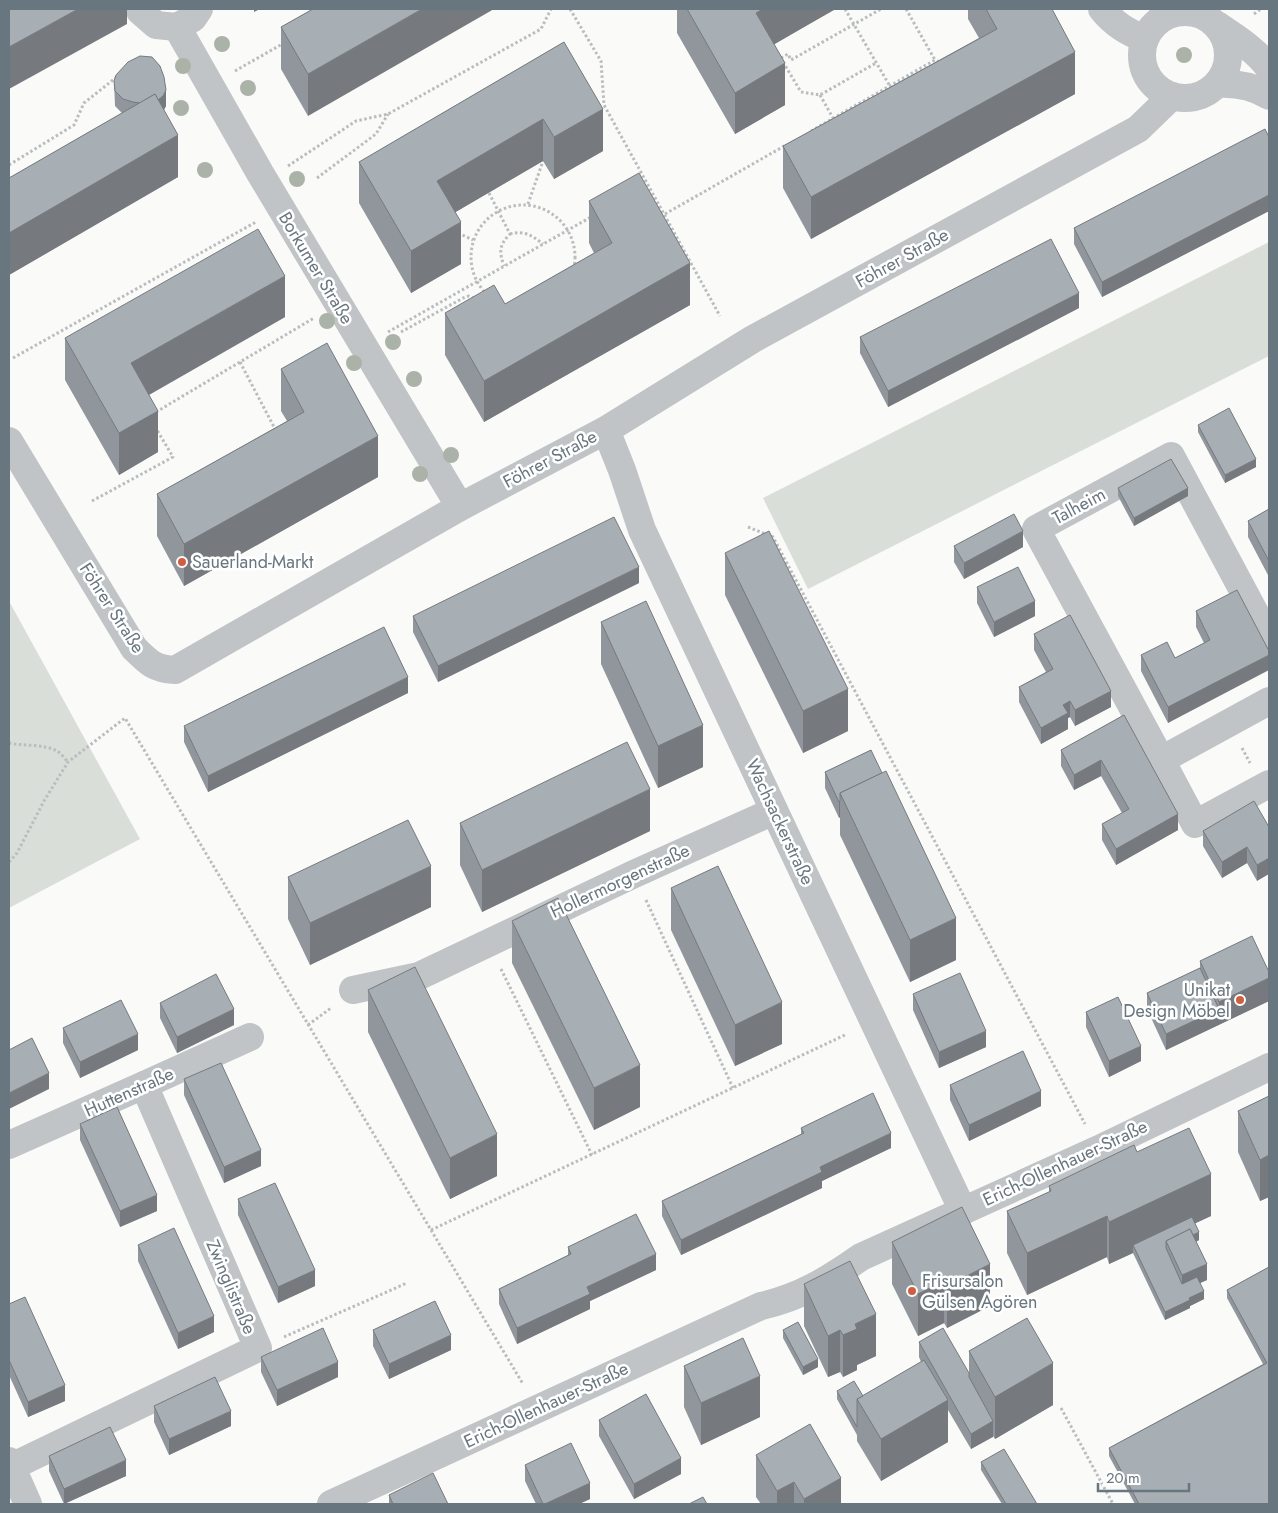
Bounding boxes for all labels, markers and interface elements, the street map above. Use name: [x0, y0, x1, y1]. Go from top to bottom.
street label: Borkumer Straße: [272, 207, 360, 329]
street label: Föhrer Straße: [851, 222, 953, 294]
street label: Föhrer Straße: [498, 423, 602, 495]
street label: Talheim: [1048, 481, 1110, 531]
place label: Sauerland-Markt: [192, 549, 314, 575]
marker: Sauerland-Markt: [176, 556, 188, 568]
street label: Föhrer Straße: [73, 558, 151, 658]
street label: Wachsackerstraße: [739, 755, 821, 889]
street label: Hollermorgenstraße: [546, 837, 694, 925]
place label: Unikat Design Möbel: [1123, 977, 1231, 1024]
marker: Unikat Design Möbel: [1234, 994, 1246, 1006]
street label: Huttenstraße: [80, 1061, 178, 1123]
street label: Erich-Ollenhauer-Straße: [978, 1113, 1152, 1213]
street label: Zwinglistraße: [199, 1236, 263, 1338]
place label: Frisursalon Gülsen Agören: [922, 1268, 1038, 1315]
marker: Frisursalon Gülsen Agören: [906, 1285, 918, 1297]
street label: Erich-Ollenhauer-Straße: [459, 1355, 633, 1455]
scale bar: [1098, 1460, 1189, 1492]
text: 20 m: [1106, 1467, 1140, 1489]

